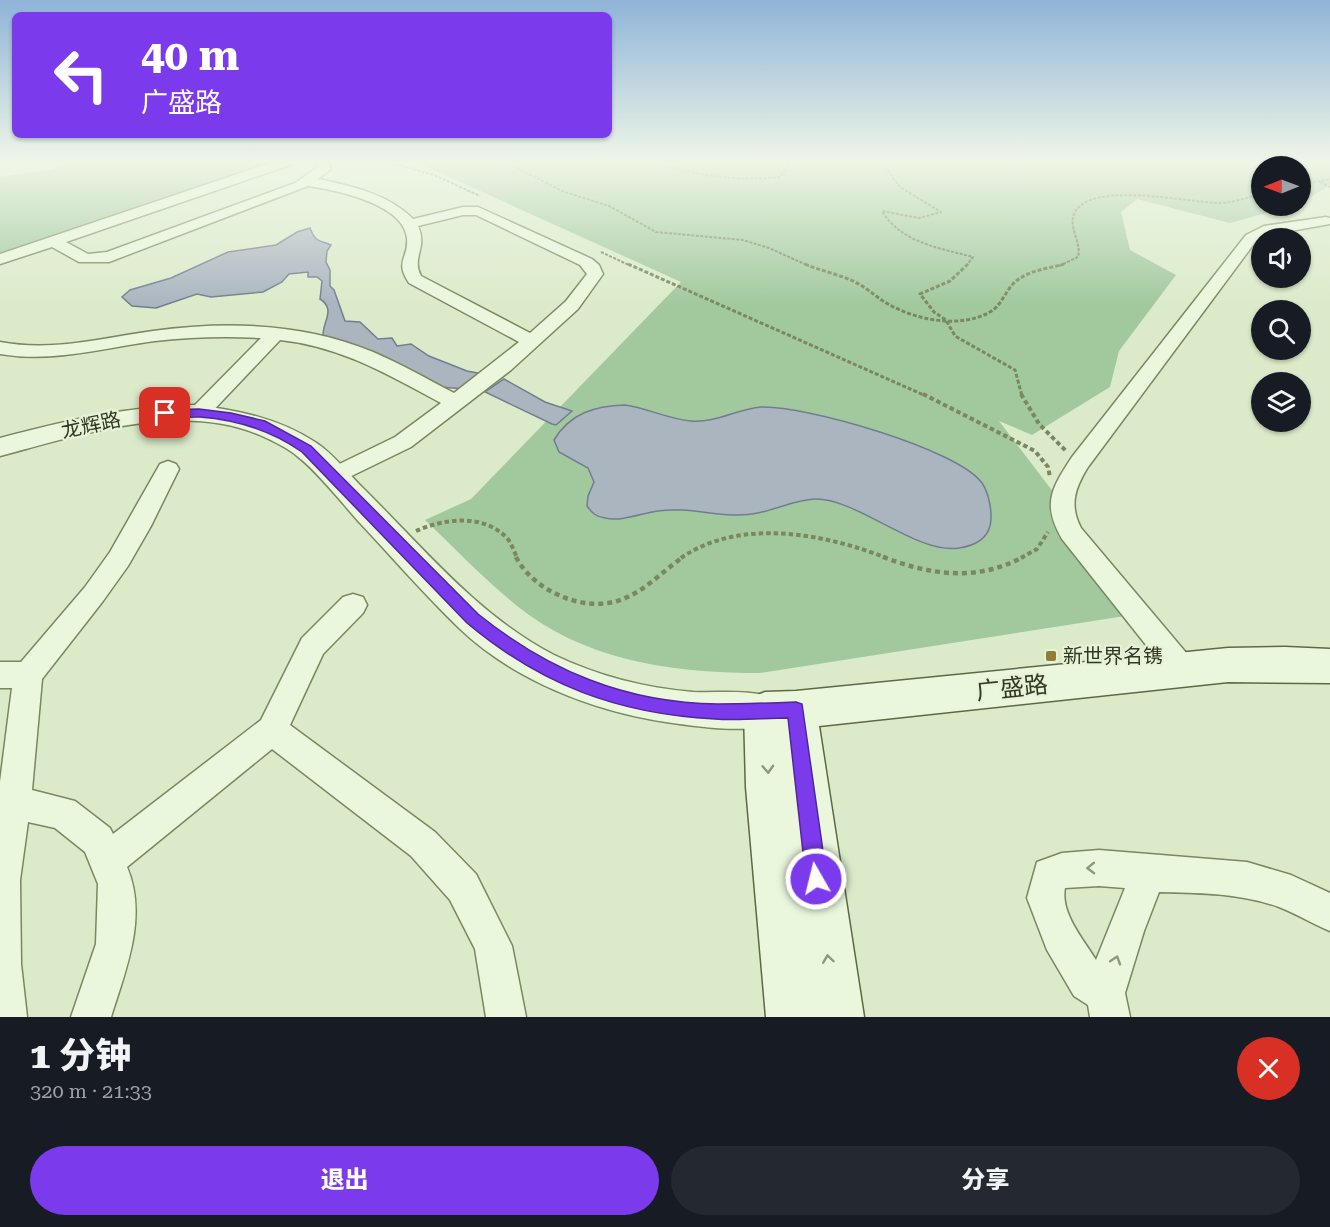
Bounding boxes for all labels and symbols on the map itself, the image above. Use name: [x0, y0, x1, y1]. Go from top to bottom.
north arrow: [1251, 156, 1311, 216]
pin: [139, 387, 190, 438]
street label: 龙辉路: [59, 407, 123, 443]
place label: 新世界名镌: [1063, 644, 1163, 668]
marker: 新世界名镌: [1044, 649, 1058, 663]
street label: 广盛路: [975, 670, 1049, 706]
one-way arrow: [762, 765, 775, 774]
position arrow: [784, 847, 848, 911]
one-way arrow: [1087, 861, 1096, 874]
one-way arrow: [822, 954, 834, 964]
one-way arrow: [1109, 955, 1121, 966]

